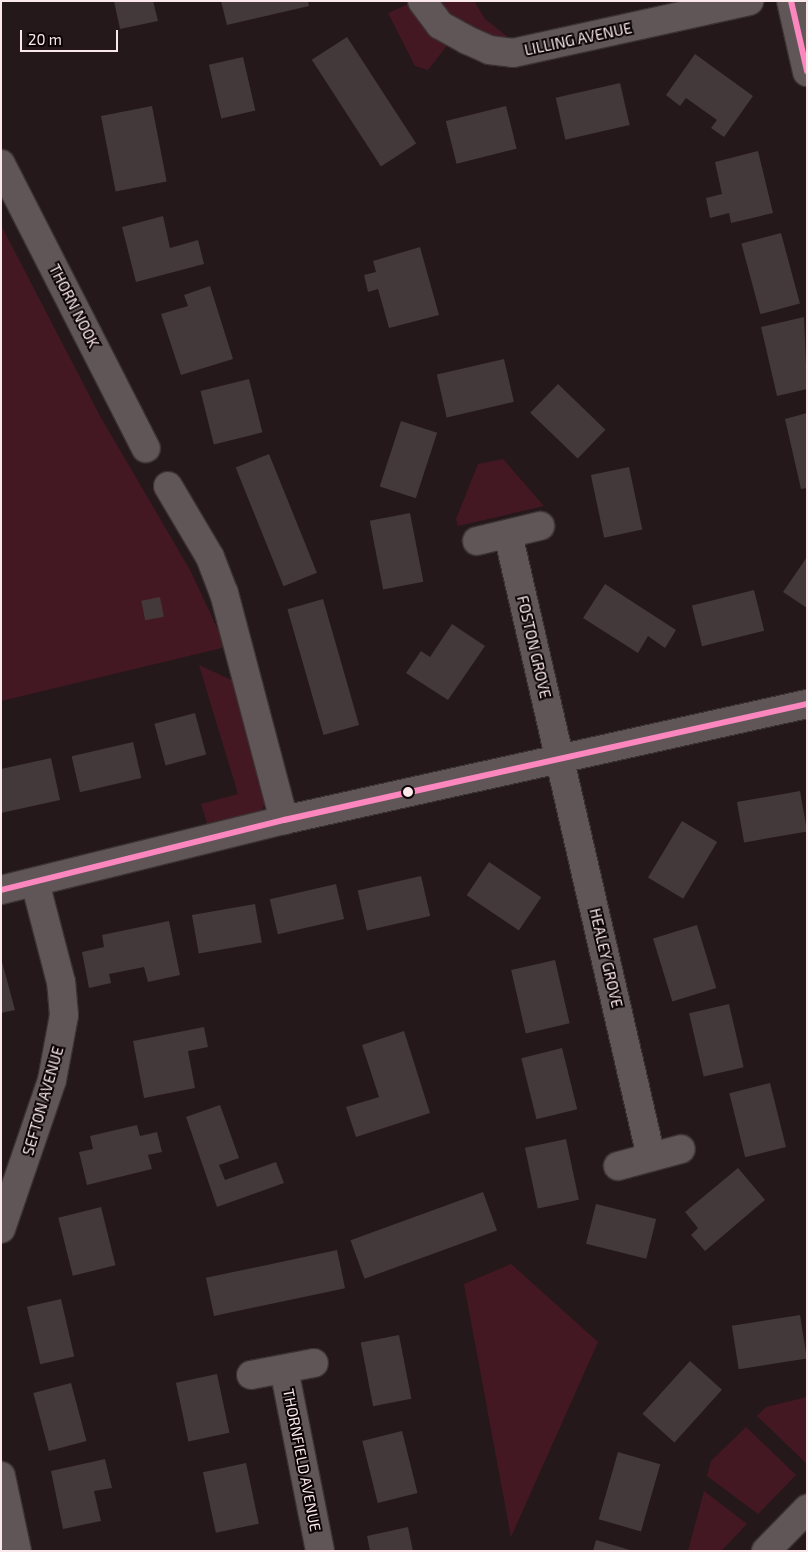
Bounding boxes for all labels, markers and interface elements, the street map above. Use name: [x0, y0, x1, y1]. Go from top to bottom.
street label: LILLING AVENUE: [523, 19, 633, 59]
scale bar: [22, 20, 120, 52]
text: 20 m: [28, 30, 62, 48]
street label: THORN NOOK: [45, 261, 103, 351]
street label: FOSTON GROVE: [513, 594, 555, 700]
unlabelled marker: [403, 787, 413, 797]
street label: HEALEY GROVE: [586, 906, 626, 1010]
street label: SEFTON AVENUE: [19, 1044, 67, 1158]
street label: THORNFIELD AVENUE: [279, 1387, 325, 1533]

